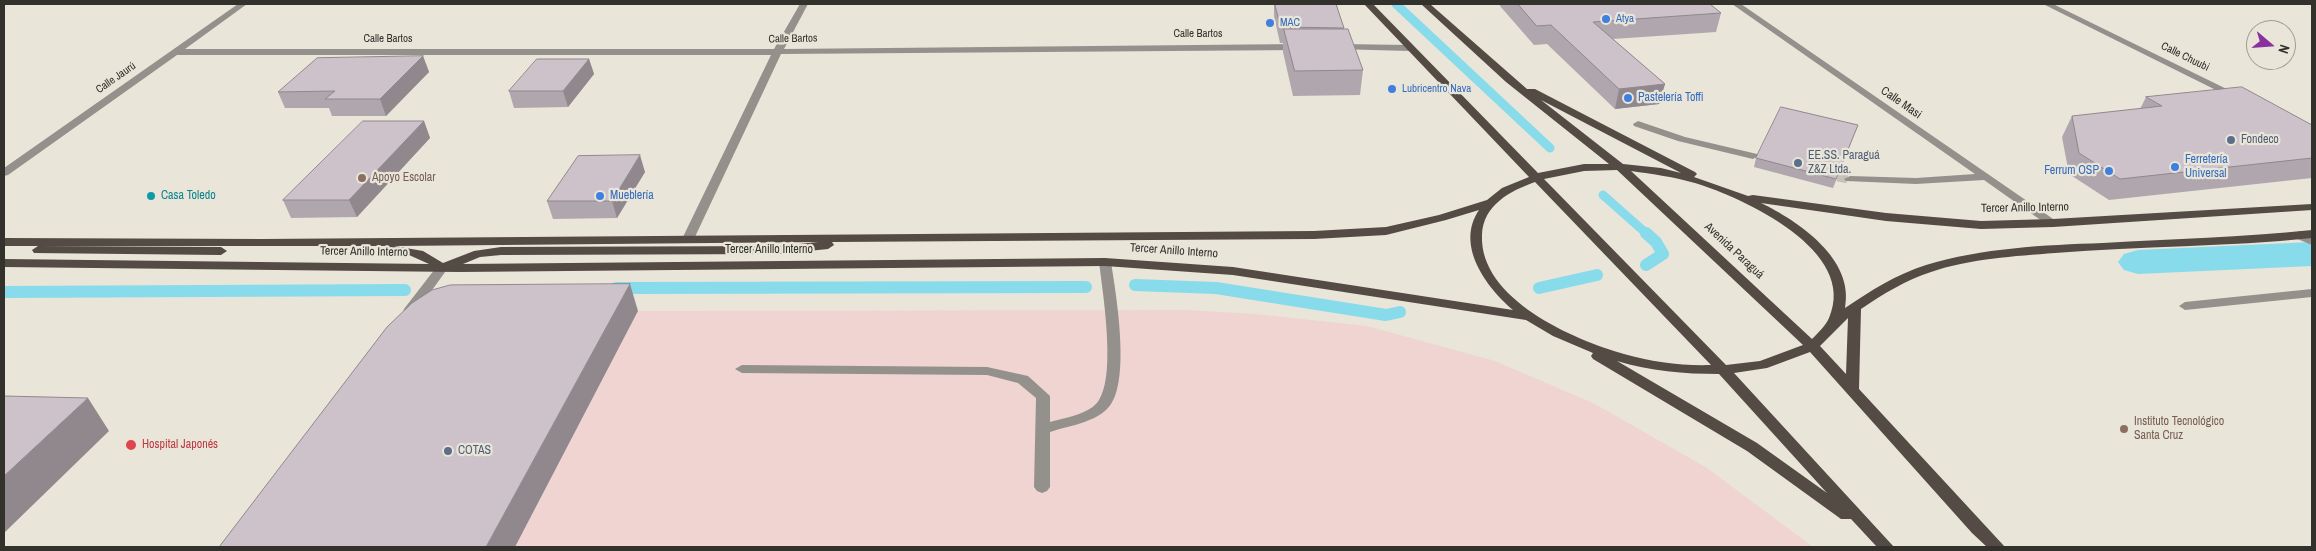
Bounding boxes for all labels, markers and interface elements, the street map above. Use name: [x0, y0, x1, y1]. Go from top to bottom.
place label: Atya: [1616, 12, 1634, 26]
marker: Atya: [1600, 13, 1612, 25]
place label: MAC: [1280, 16, 1300, 30]
marker: MAC: [1264, 17, 1276, 29]
north arrow: [2246, 20, 2296, 70]
street label: Calle Bartos: [1173, 27, 1223, 41]
street label: Calle Bartos: [363, 32, 413, 46]
street label: Calle Bartos: [768, 32, 818, 46]
street label: Calle Chuubi: [2159, 40, 2211, 74]
text: N: [2274, 43, 2294, 56]
street label: Calle Jaurú: [94, 60, 138, 96]
place label: Lubricentro Nava: [1402, 82, 1471, 96]
marker: Lubricentro Nava: [1386, 83, 1398, 95]
street label: Calle Masi: [1878, 84, 1924, 122]
place label: Pastelería Toffi: [1638, 91, 1703, 105]
marker: Pastelería Toffi: [1622, 92, 1634, 104]
place label: Fondeco: [2241, 133, 2279, 147]
marker: Fondeco: [2225, 134, 2237, 146]
place label: EE.SS. Paraguá Z&Z Ltda.: [1808, 149, 1880, 177]
place label: Ferretería Universal: [2185, 153, 2228, 181]
marker: EE.SS. Paraguá Z&Z Ltda.: [1792, 157, 1804, 169]
marker: Ferretería Universal: [2169, 161, 2181, 173]
place label: Ferrum OSP: [2044, 164, 2099, 178]
marker: Ferrum OSP: [2103, 165, 2115, 177]
place label: Apoyo Escolar: [372, 171, 435, 185]
marker: Apoyo Escolar: [356, 172, 368, 184]
place label: Casa Toledo: [161, 189, 216, 203]
place label: Mueblería: [610, 189, 654, 203]
marker: Casa Toledo: [145, 190, 157, 202]
marker: Mueblería: [594, 190, 606, 202]
street label: Tercer Anillo Interno: [1981, 200, 2069, 216]
street label: Avenida Paraguá: [1701, 220, 1767, 282]
street label: Tercer Anillo Interno: [1130, 241, 1218, 261]
street label: Tercer Anillo Interno: [725, 243, 813, 257]
street label: Tercer Anillo Interno: [320, 244, 408, 260]
place label: Instituto Tecnológico Santa Cruz: [2134, 415, 2224, 443]
marker: Instituto Tecnológico Santa Cruz: [2118, 423, 2130, 435]
marker: Hospital Japonés: [124, 438, 138, 452]
place label: Hospital Japonés: [142, 438, 218, 452]
place label: COTAS: [458, 444, 491, 458]
marker: COTAS: [442, 445, 454, 457]

